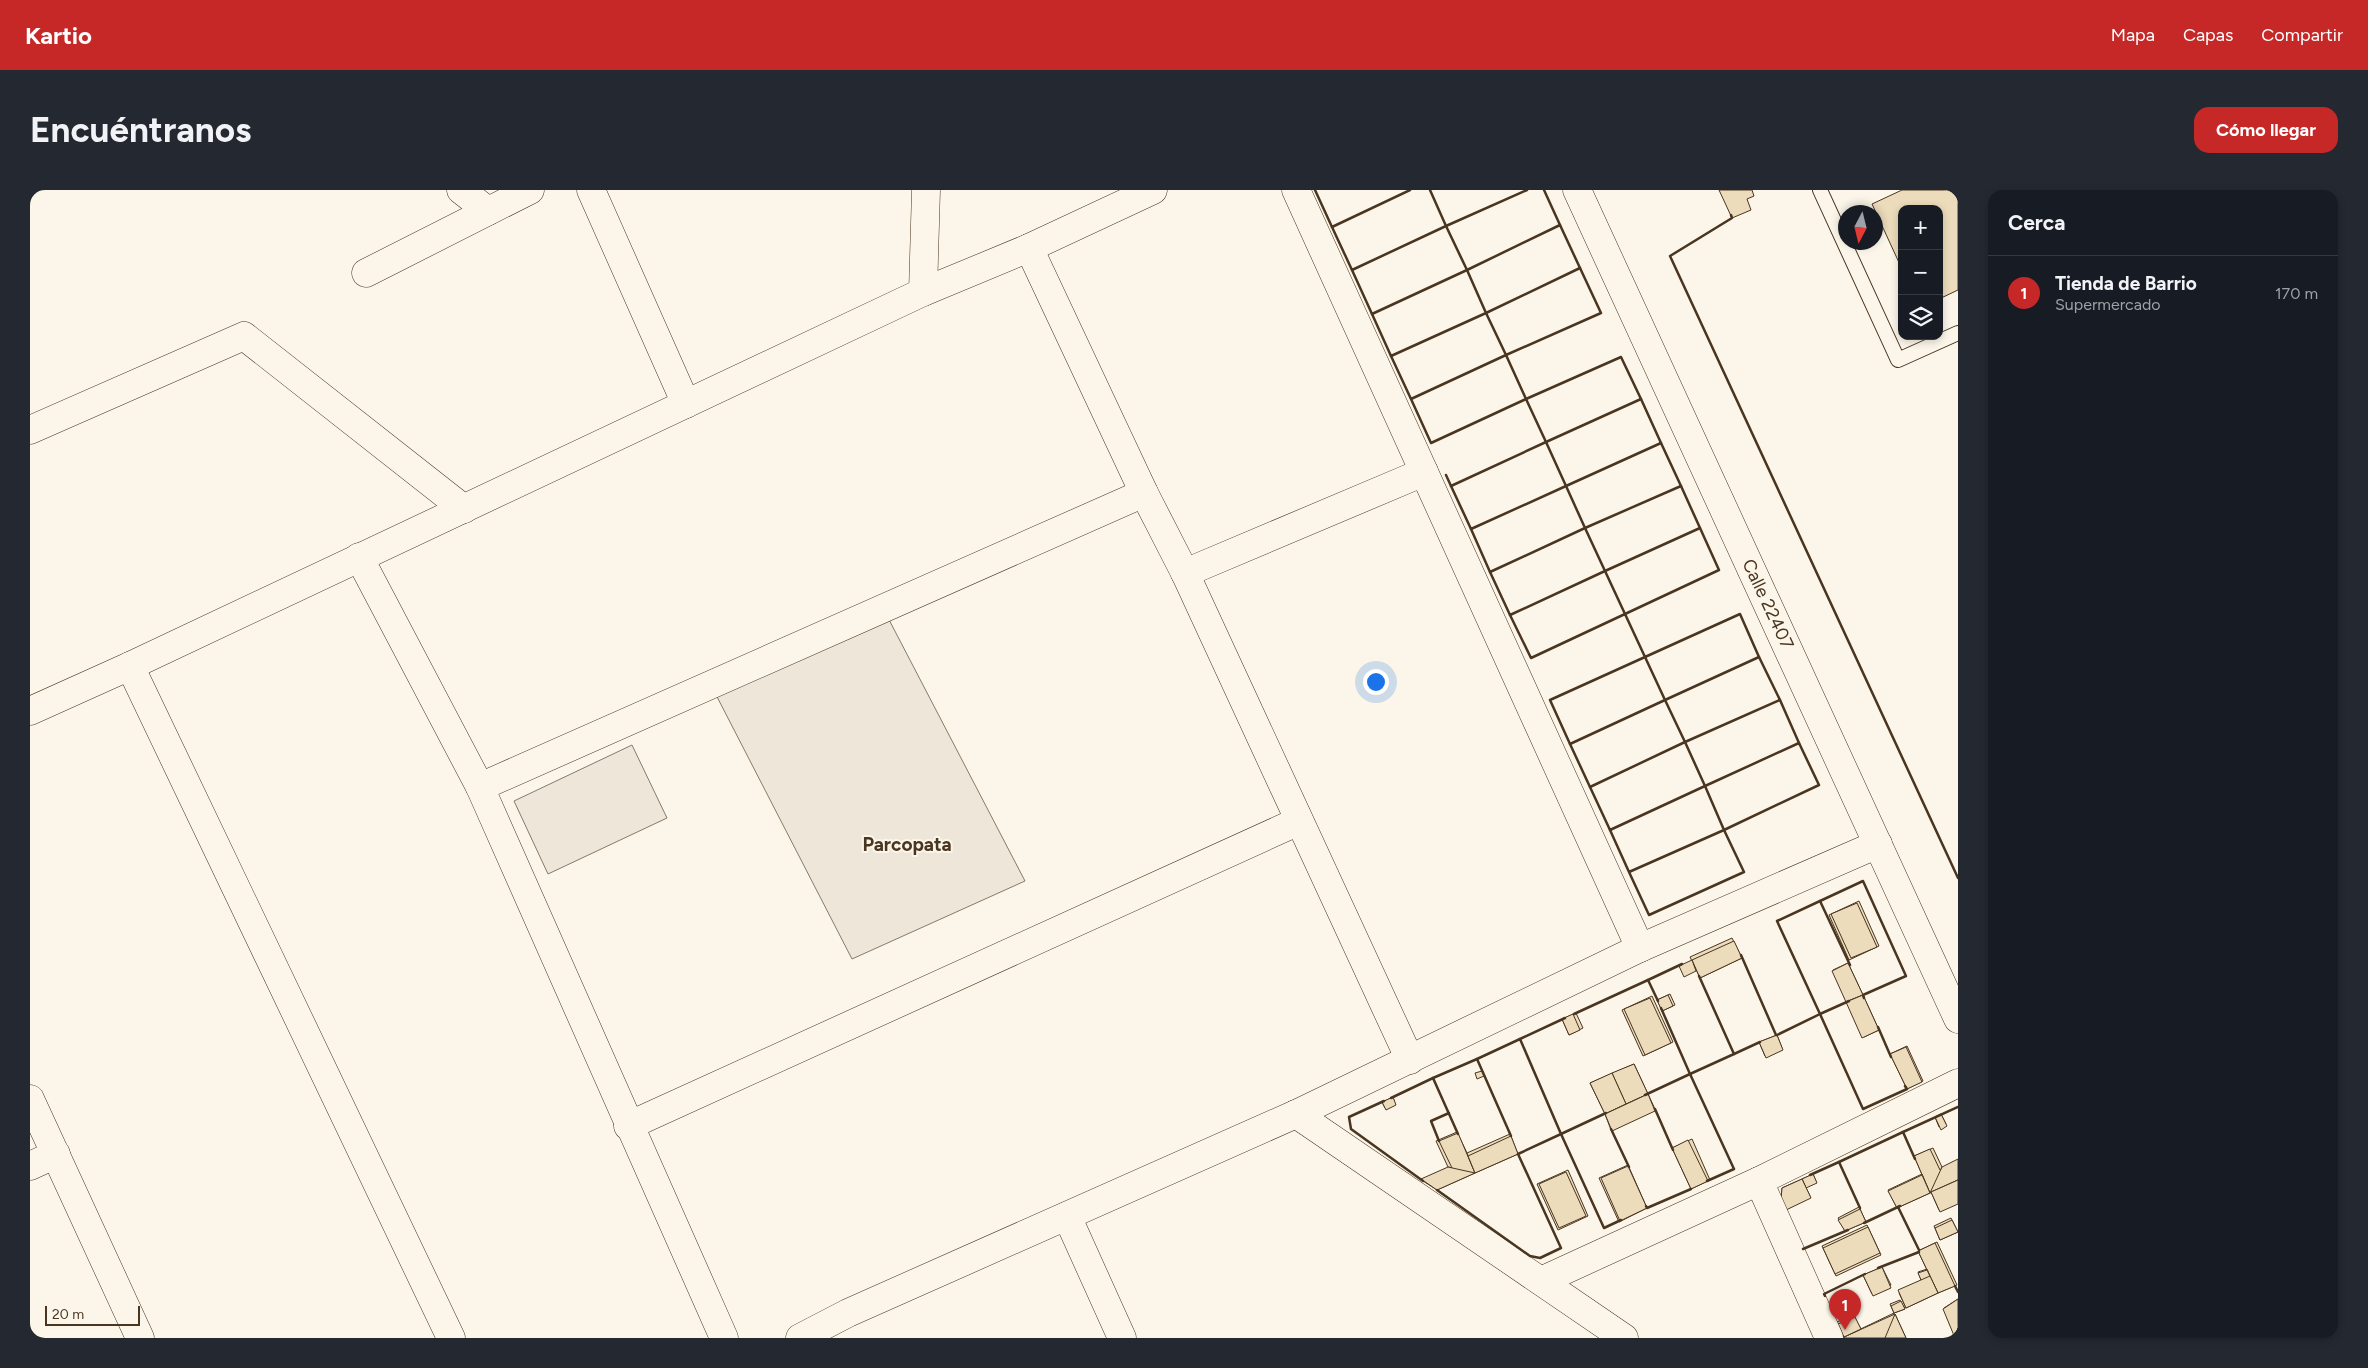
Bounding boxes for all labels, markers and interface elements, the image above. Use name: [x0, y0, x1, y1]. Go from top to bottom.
text: Kartio: [25, 21, 92, 50]
text: Mapa: [2111, 24, 2155, 46]
text: Capas: [2183, 24, 2233, 46]
text: Compartir: [2261, 24, 2343, 46]
button: Cómo llegar: [2194, 107, 2338, 153]
text: Encuéntranos: [30, 109, 251, 151]
north arrow: [1838, 205, 1883, 250]
map controls: [1898, 205, 1943, 340]
button: +: [1898, 205, 1943, 250]
text: Cerca: [2008, 210, 2065, 235]
button: −: [1898, 250, 1943, 295]
text: Tienda de Barrio: [2055, 272, 2197, 295]
text: 1: [2021, 284, 2027, 303]
text: 170 m: [2275, 284, 2318, 303]
button: layers: [1898, 295, 1943, 340]
text: Supermercado: [2055, 295, 2161, 314]
street label: Calle 22407: [1738, 555, 1799, 653]
your location: [1363, 669, 1389, 695]
district label: Parcopata: [862, 833, 952, 856]
pin: 1: [1829, 1289, 1861, 1330]
scale bar: [45, 1303, 140, 1326]
text: 20 m: [52, 1306, 84, 1323]

